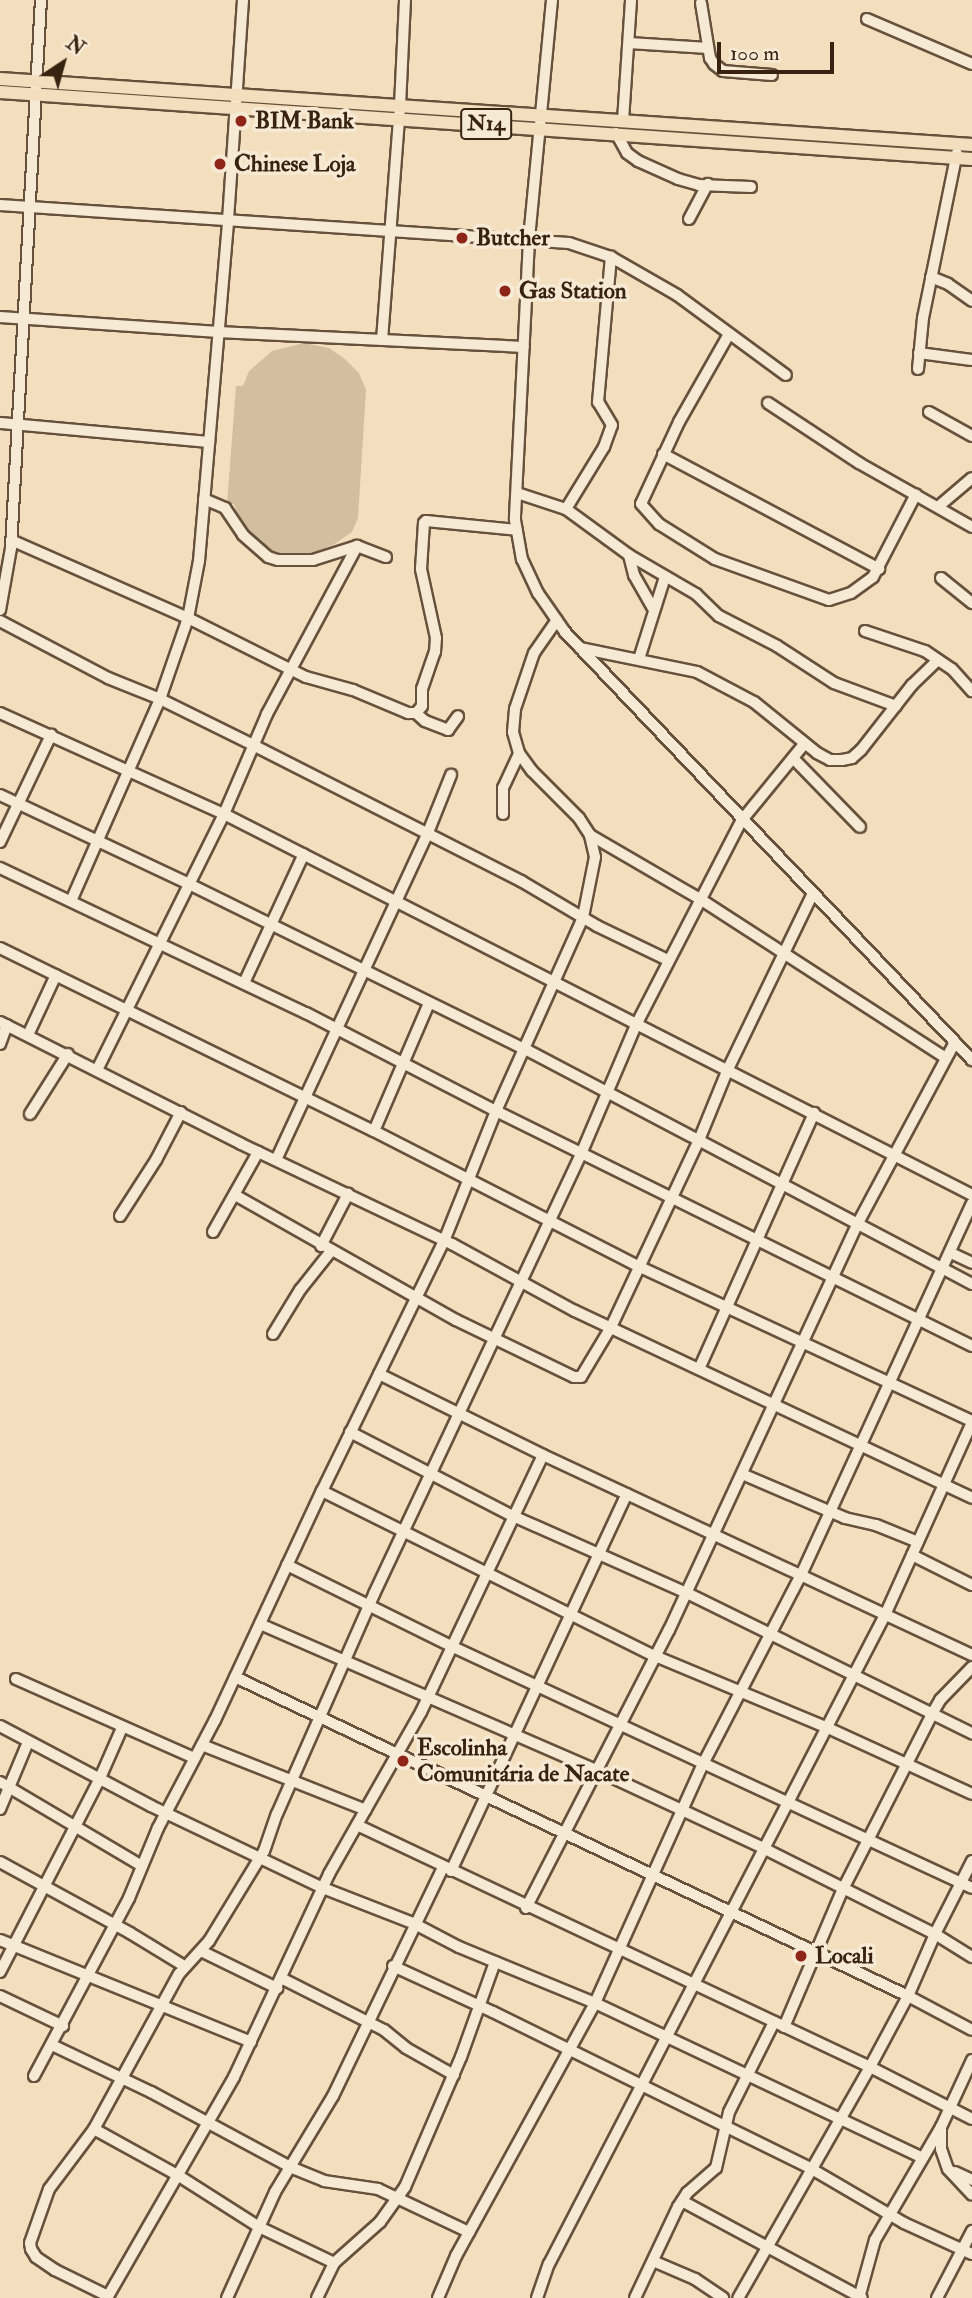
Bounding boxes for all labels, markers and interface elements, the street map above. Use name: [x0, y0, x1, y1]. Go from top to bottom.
north arrow: [28, 28, 98, 98]
scale bar: [720, 28, 837, 72]
text: N: [61, 31, 89, 61]
text: 100 m: [730, 40, 780, 67]
road number: N14: [460, 106, 512, 142]
place label: BIM Bank: [255, 107, 354, 135]
marker: BIM Bank: [233, 113, 249, 129]
place label: Chinese Loja: [234, 150, 355, 178]
marker: Chinese Loja: [212, 156, 228, 172]
place label: Butcher: [476, 224, 550, 252]
marker: Butcher: [454, 230, 470, 246]
place label: Gas Station: [519, 277, 627, 305]
marker: Gas Station: [497, 283, 513, 299]
place label: Escolinha Comunitária de Nacate: [417, 1734, 629, 1788]
marker: Escolinha Comunitária de Nacate: [395, 1753, 411, 1769]
place label: Locali: [815, 1942, 874, 1970]
marker: Locali: [793, 1948, 809, 1964]

